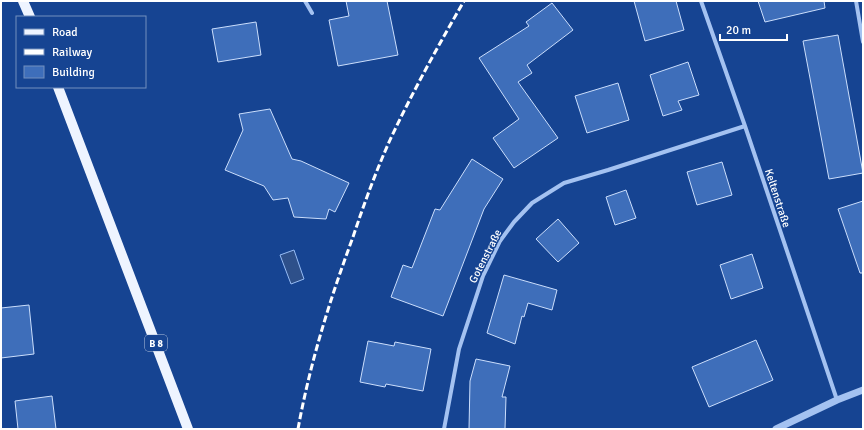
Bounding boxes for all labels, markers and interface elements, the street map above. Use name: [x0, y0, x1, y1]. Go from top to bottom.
legend: [16, 16, 146, 88]
scale bar: [720, 16, 787, 42]
text: 20 m: [726, 23, 751, 38]
text: Road: [52, 25, 78, 40]
text: Railway: [52, 45, 92, 60]
text: Building: [52, 65, 95, 80]
street label: Keltenstraße: [762, 167, 793, 229]
street label: Gotenstraße: [466, 227, 505, 285]
road number: B 8: [145, 335, 167, 351]

